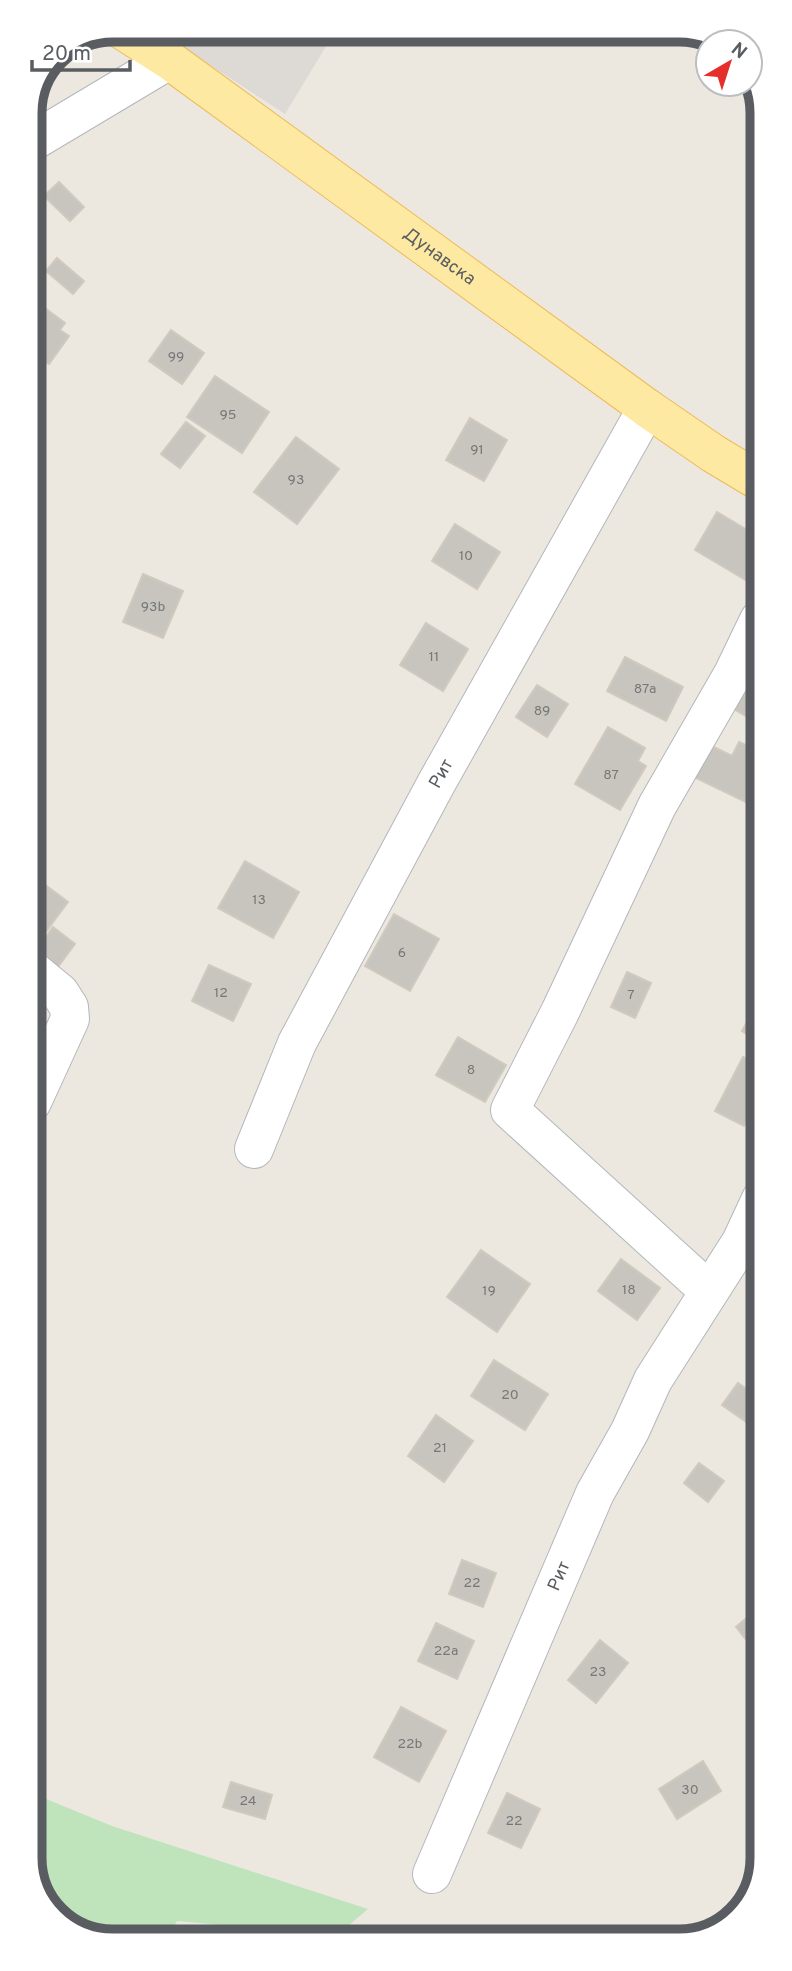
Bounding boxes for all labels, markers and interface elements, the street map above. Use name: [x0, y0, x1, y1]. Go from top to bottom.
scale bar: [32, 28, 130, 72]
north arrow: [694, 28, 764, 98]
text: N: [726, 38, 751, 65]
text: 20 m: [42, 41, 91, 68]
street label: Дунавска: [398, 223, 480, 291]
house number: 99: [168, 349, 184, 366]
house number: 95: [219, 407, 237, 424]
house number: 91: [470, 442, 484, 459]
house number: 93: [288, 472, 304, 489]
house number: 10: [459, 548, 473, 565]
house number: 93b: [141, 599, 165, 616]
house number: 11: [429, 649, 439, 666]
house number: 87a: [634, 681, 656, 698]
house number: 89: [534, 703, 550, 720]
street label: Рит: [424, 755, 459, 793]
house number: 87: [603, 767, 619, 784]
house number: 13: [252, 892, 266, 909]
house number: 6: [398, 945, 406, 962]
house number: 12: [214, 985, 228, 1002]
house number: 7: [627, 987, 635, 1004]
house number: 8: [467, 1062, 475, 1079]
house number: 18: [622, 1282, 636, 1299]
house number: 19: [482, 1283, 496, 1300]
house number: 20: [501, 1387, 519, 1404]
house number: 21: [433, 1440, 447, 1457]
street label: Рит: [543, 1558, 576, 1595]
house number: 22: [463, 1575, 481, 1592]
house number: 22a: [434, 1643, 458, 1660]
house number: 23: [590, 1664, 607, 1681]
house number: 22b: [397, 1736, 423, 1753]
house number: 30: [681, 1782, 699, 1799]
house number: 24: [239, 1793, 257, 1810]
house number: 22: [505, 1813, 523, 1830]

